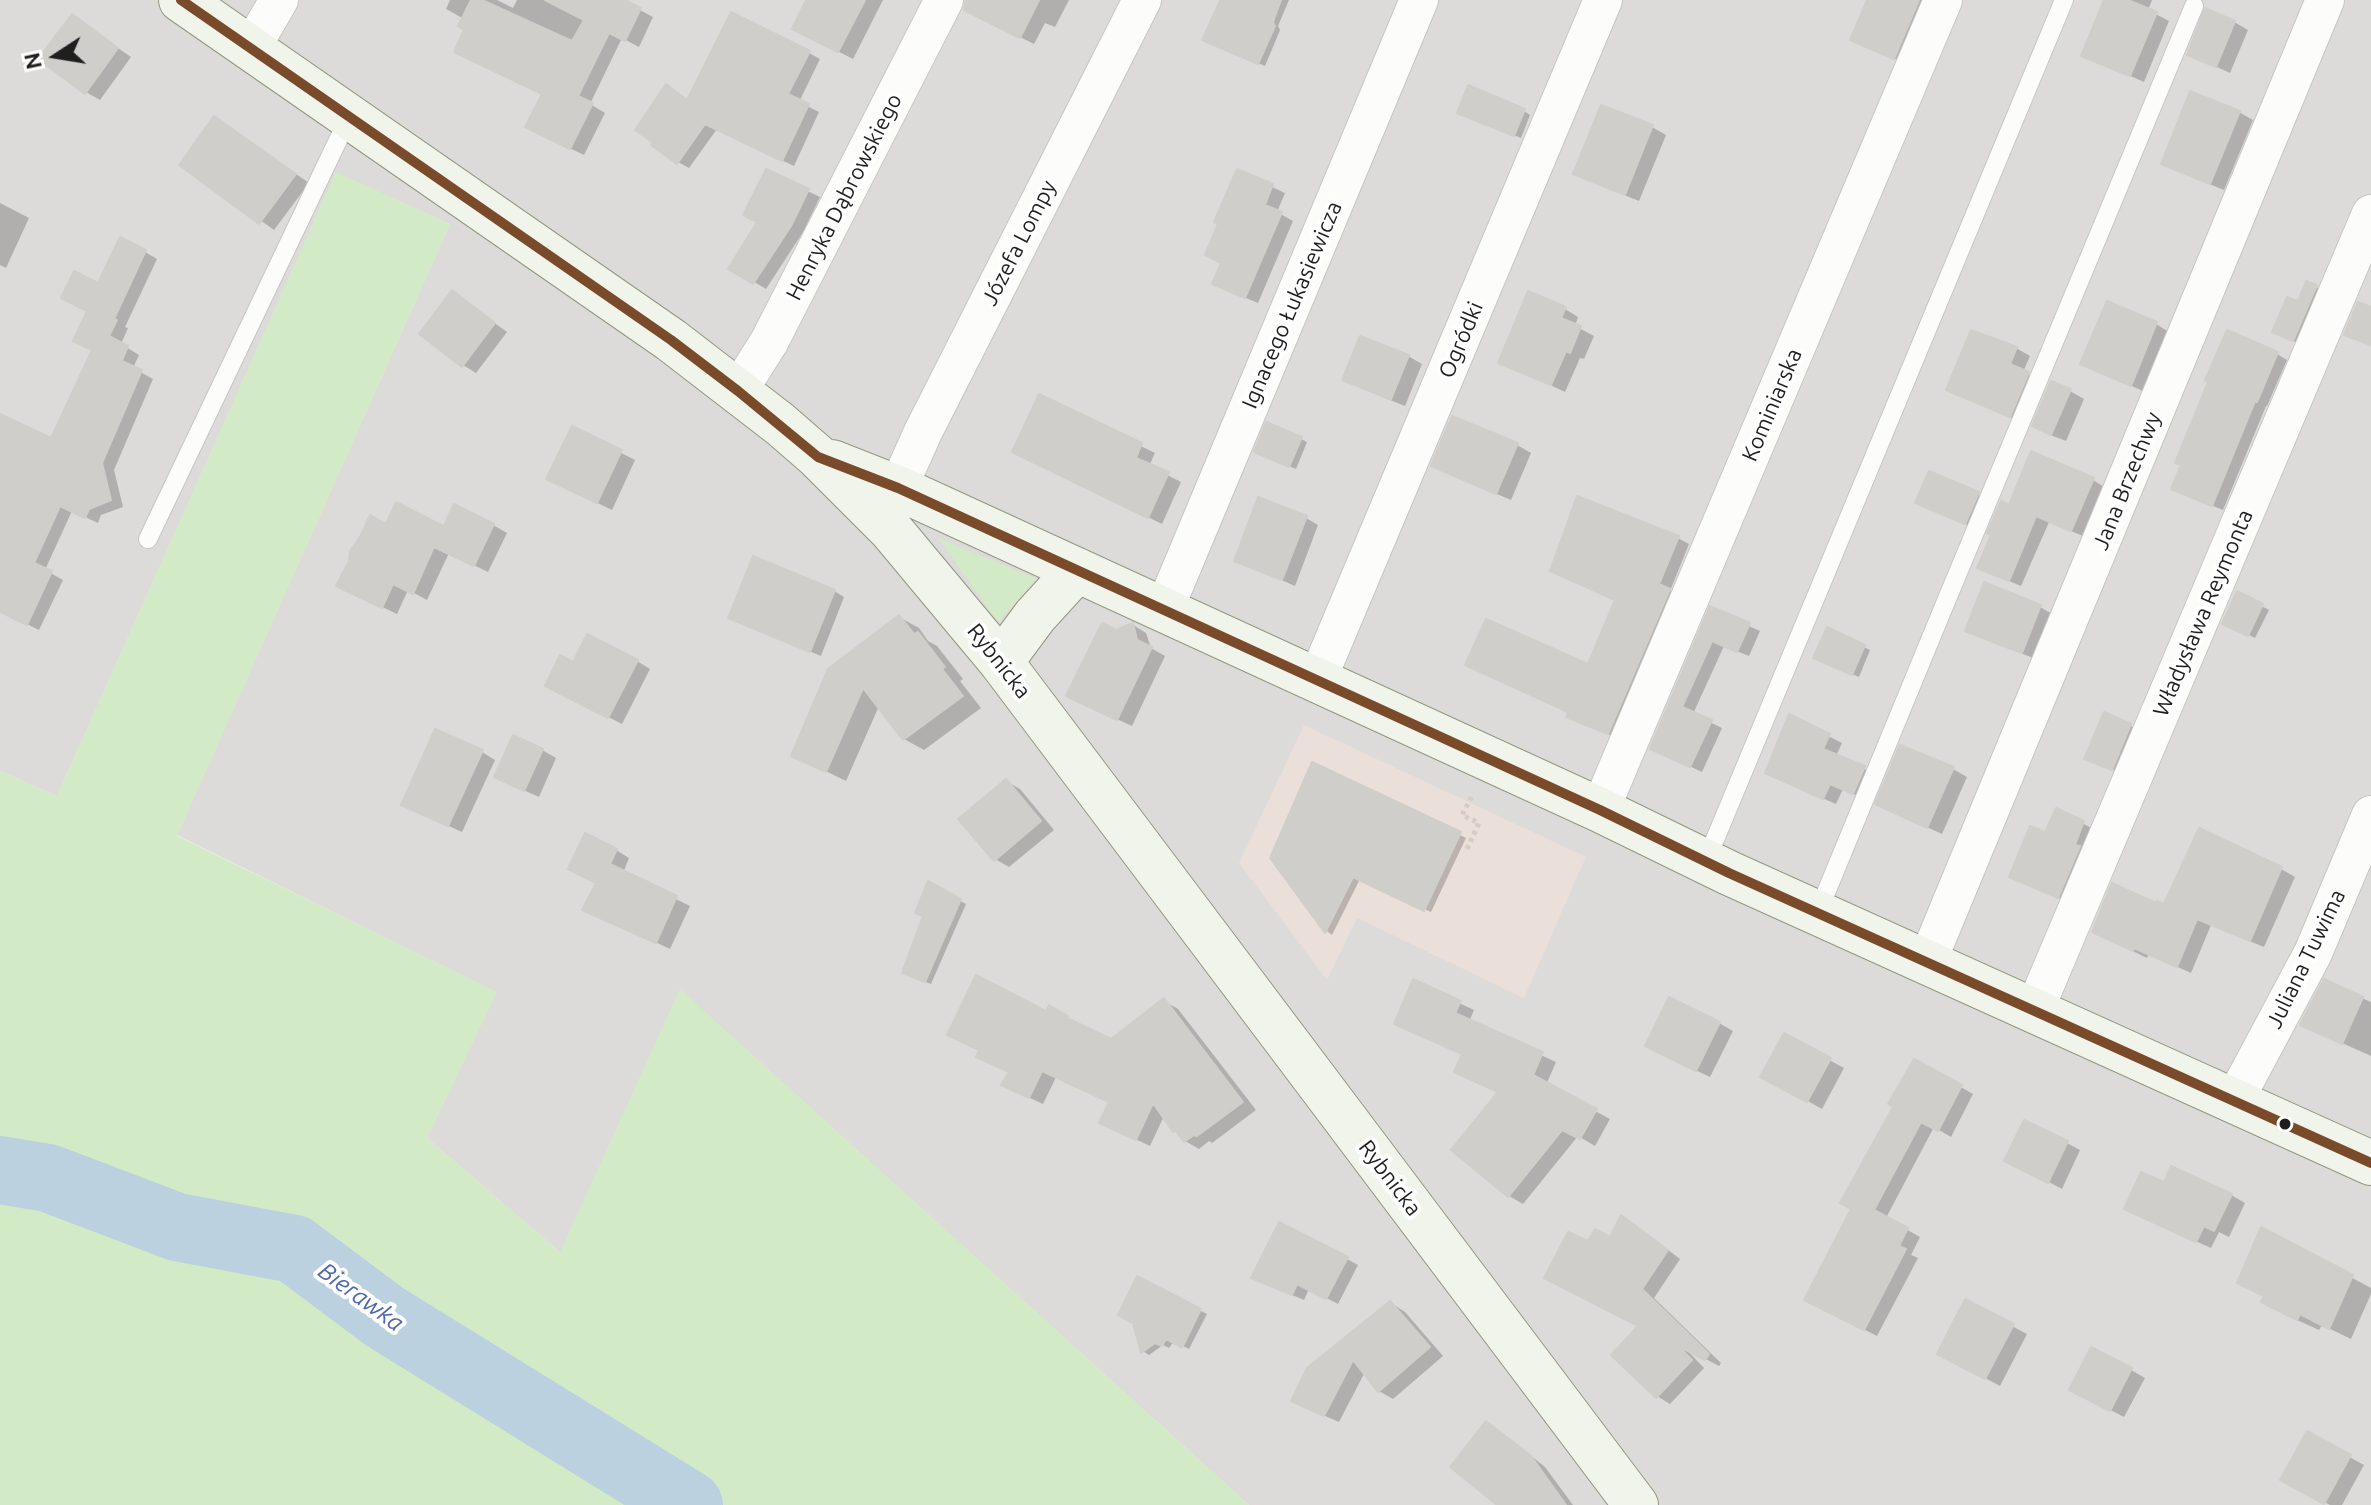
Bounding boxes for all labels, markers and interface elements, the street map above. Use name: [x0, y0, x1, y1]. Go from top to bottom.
north arrow: [16, 16, 96, 96]
text: N: [18, 50, 46, 72]
street label: Henryka Dąbrowskiego: [780, 89, 908, 305]
street label: Józefa Lompy: [976, 176, 1062, 310]
street label: Ignacego Łukasiewicza: [1236, 197, 1348, 413]
street label: Ogródki: [1433, 298, 1489, 382]
street label: Kominiarska: [1736, 345, 1808, 465]
street label: Jana Brzechwy: [2087, 408, 2167, 554]
street label: Władysława Reymonta: [2147, 506, 2259, 720]
street label: Rybnicka: [962, 618, 1036, 704]
street label: Juliana Tuwima: [2261, 885, 2351, 1033]
unlabelled marker: [2277, 1116, 2293, 1132]
street label: Rybnicka: [1353, 1135, 1427, 1221]
water label: Bierawka: [313, 1256, 409, 1338]

